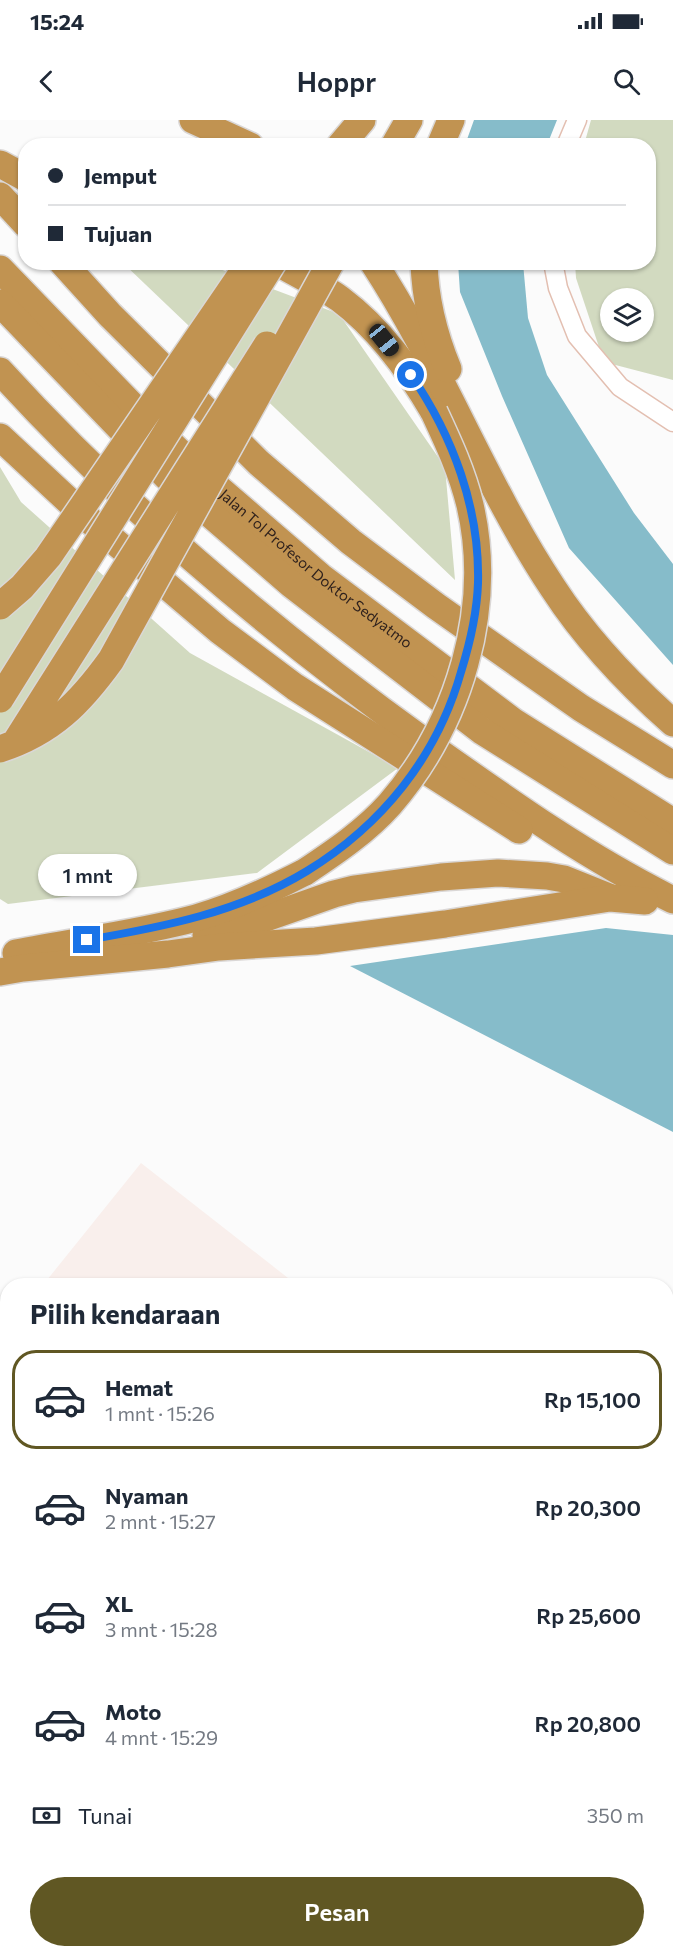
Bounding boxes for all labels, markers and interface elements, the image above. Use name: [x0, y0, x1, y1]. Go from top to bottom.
text: 15:24: [30, 8, 84, 35]
icon: back: [30, 65, 63, 98]
text: Hoppr: [297, 65, 376, 98]
icon: search: [610, 65, 643, 98]
text: Jemput: [84, 162, 157, 189]
text: Tujuan: [84, 220, 152, 247]
map controls: [600, 288, 654, 342]
button: layers: [600, 288, 654, 342]
car: [366, 320, 402, 360]
route start: [397, 361, 424, 388]
street label: Jalan Tol Profesor Doktor Sedyatmo: [216, 485, 416, 652]
callout: 1 mnt: [38, 853, 136, 895]
text: 1 mnt: [62, 863, 113, 887]
route end: [73, 926, 100, 953]
text: Pilih kendaraan: [30, 1297, 220, 1330]
icon: car: [33, 1373, 87, 1427]
text: Hemat: [105, 1374, 173, 1401]
text: Rp 15,100: [544, 1386, 641, 1413]
text: 1 mnt · 15:26: [105, 1401, 215, 1425]
icon: car: [33, 1481, 87, 1535]
text: Nyaman: [105, 1482, 188, 1509]
text: Rp 20,300: [535, 1494, 641, 1521]
text: 2 mnt · 15:27: [105, 1509, 216, 1533]
icon: car: [33, 1589, 87, 1643]
text: XL: [105, 1590, 133, 1617]
text: Rp 25,600: [536, 1602, 641, 1629]
text: 3 mnt · 15:28: [105, 1617, 218, 1641]
icon: car: [33, 1697, 87, 1751]
text: Moto: [105, 1698, 161, 1725]
text: Rp 20,800: [535, 1710, 641, 1737]
text: 4 mnt · 15:29: [105, 1725, 218, 1749]
icon: cash: [30, 1799, 63, 1832]
text: Tunai: [78, 1802, 132, 1829]
text: 350 m: [587, 1803, 644, 1827]
button: Pesan: [30, 1877, 644, 1946]

